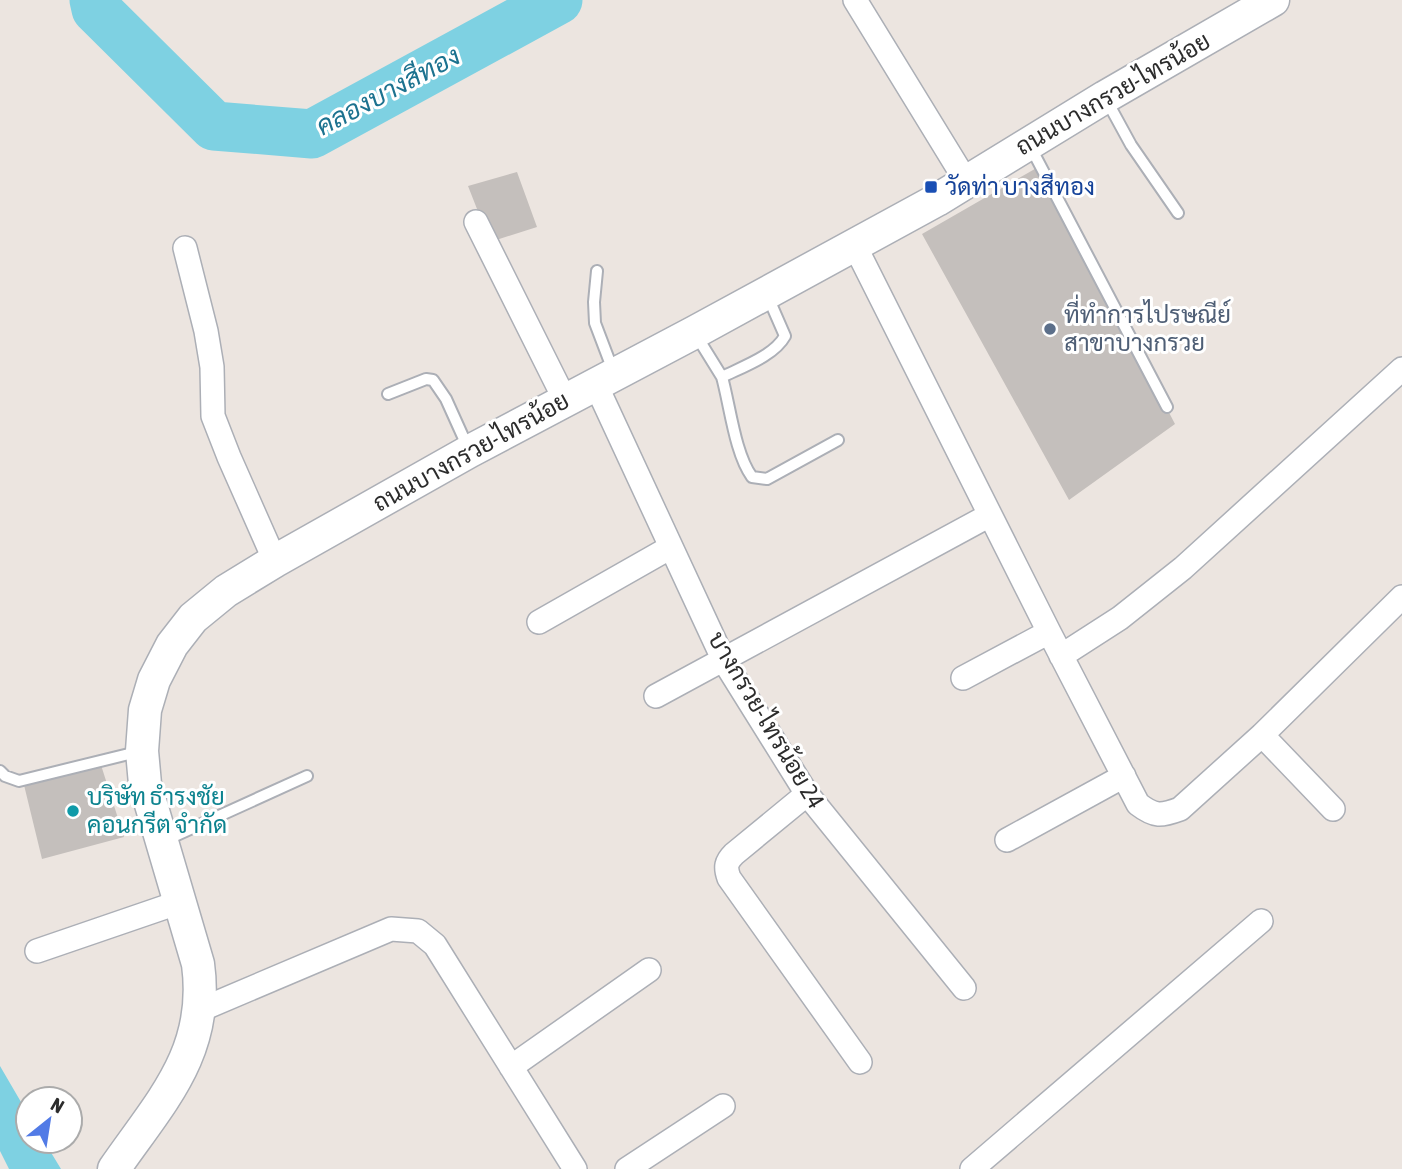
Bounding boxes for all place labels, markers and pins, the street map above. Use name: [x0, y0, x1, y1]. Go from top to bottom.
place label: วัดท่า บางสีทอง: [945, 172, 1095, 200]
marker: วัดท่า บางสีทอง: [923, 179, 939, 195]
place label: ที่ทำการไปรษณีย์ สาขาบางกรวย: [1064, 294, 1231, 356]
marker: ที่ทำการไปรษณีย์ สาขาบางกรวย: [1042, 321, 1058, 337]
place label: บริษัท ธำรงชัย คอนกรีต จำกัด: [87, 783, 227, 838]
marker: บริษัท ธำรงชัย คอนกรีต จำกัด: [65, 803, 81, 819]

